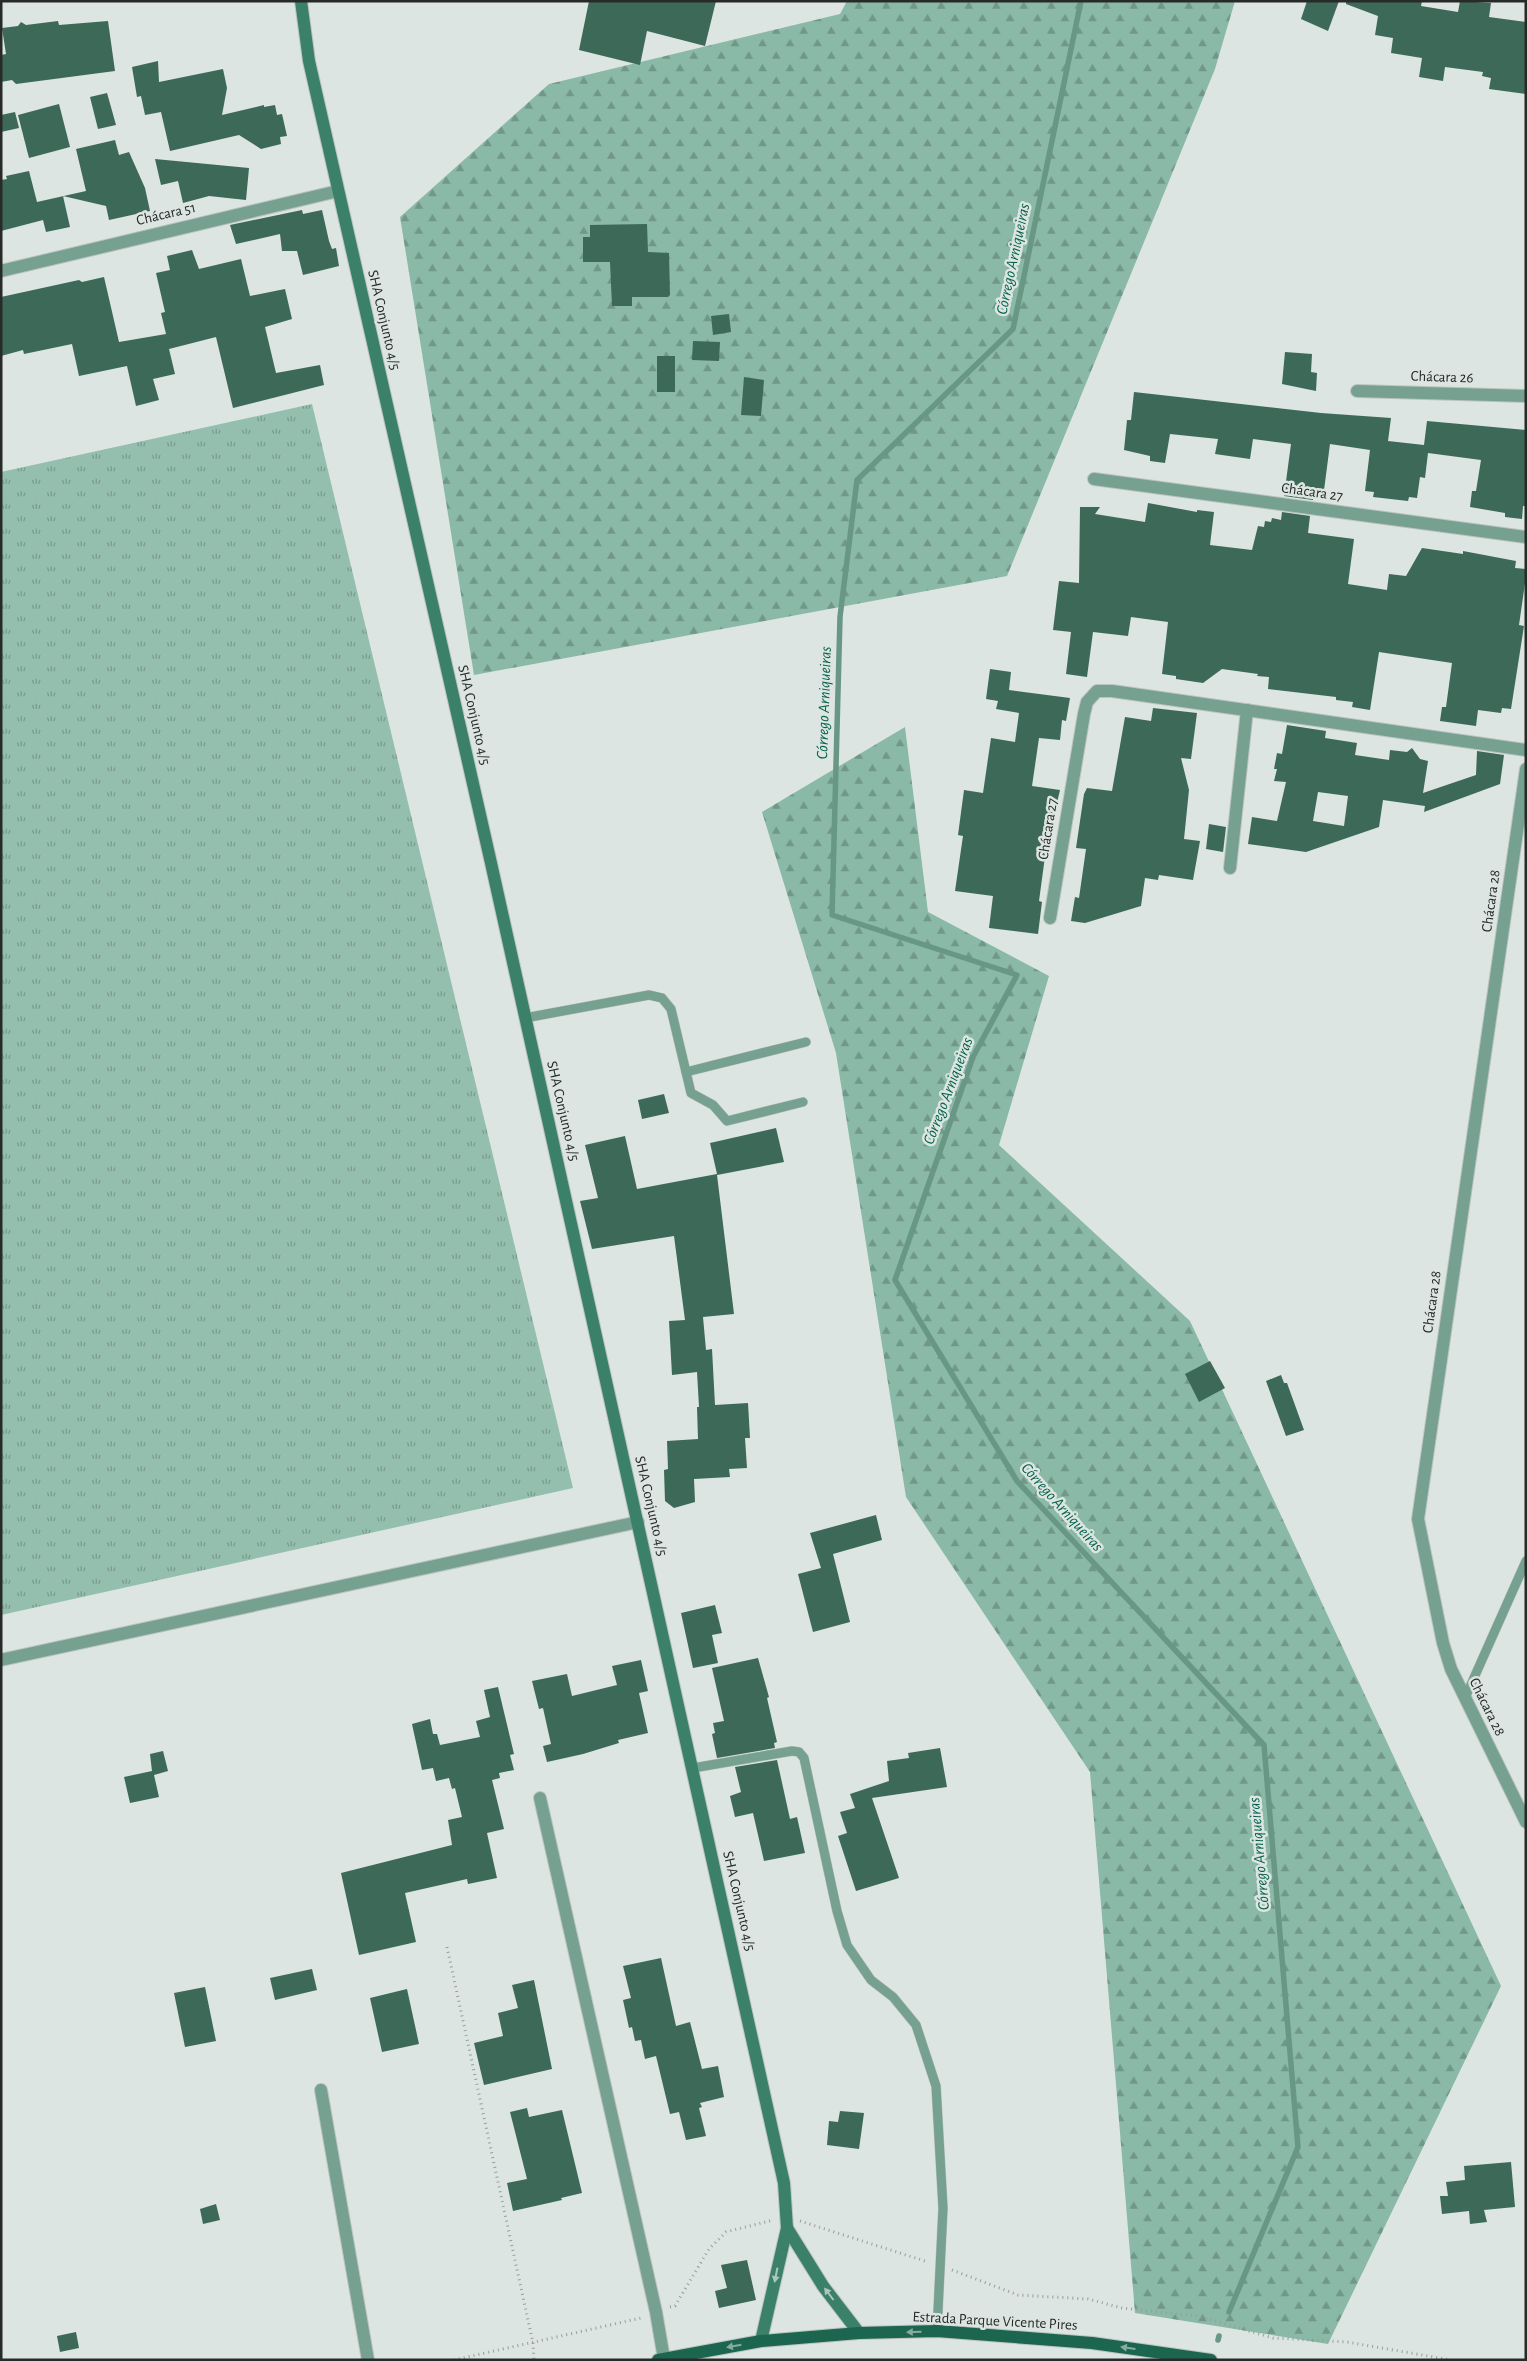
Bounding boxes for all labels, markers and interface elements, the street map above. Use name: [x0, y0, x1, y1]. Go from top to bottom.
street label: Chácara 51: [135, 200, 197, 228]
water label: Córrego Arniqueiras: [993, 202, 1034, 316]
street label: SHA Conjunto 4/5: [365, 268, 403, 372]
street label: Chácara 26: [1410, 368, 1474, 386]
street label: Chácara 27: [1280, 480, 1344, 504]
water label: Córrego Arniqueiras: [814, 646, 835, 760]
street label: SHA Conjunto 4/5: [455, 663, 493, 767]
street label: Chácara 27: [1036, 797, 1060, 861]
street label: Chácara 28: [1479, 869, 1503, 933]
water label: Córrego Arniqueiras: [920, 1035, 977, 1147]
street label: SHA Conjunto 4/5: [544, 1059, 582, 1163]
street label: Chácara 28: [1420, 1270, 1444, 1334]
street label: SHA Conjunto 4/5: [632, 1454, 670, 1558]
water label: Córrego Arniqueiras: [1018, 1460, 1106, 1555]
street label: Chácara 28: [1466, 1675, 1508, 1739]
water label: Córrego Arniqueiras: [1246, 1797, 1273, 1911]
street label: SHA Conjunto 4/5: [720, 1849, 758, 1953]
one-way arrow: [772, 2268, 780, 2283]
one-way arrow: [824, 2287, 834, 2301]
street label: Estrada Parque Vicente Pires: [912, 2309, 1078, 2333]
one-way arrow: [905, 2328, 921, 2336]
one-way arrow: [726, 2342, 742, 2350]
one-way arrow: [1119, 2344, 1135, 2352]

